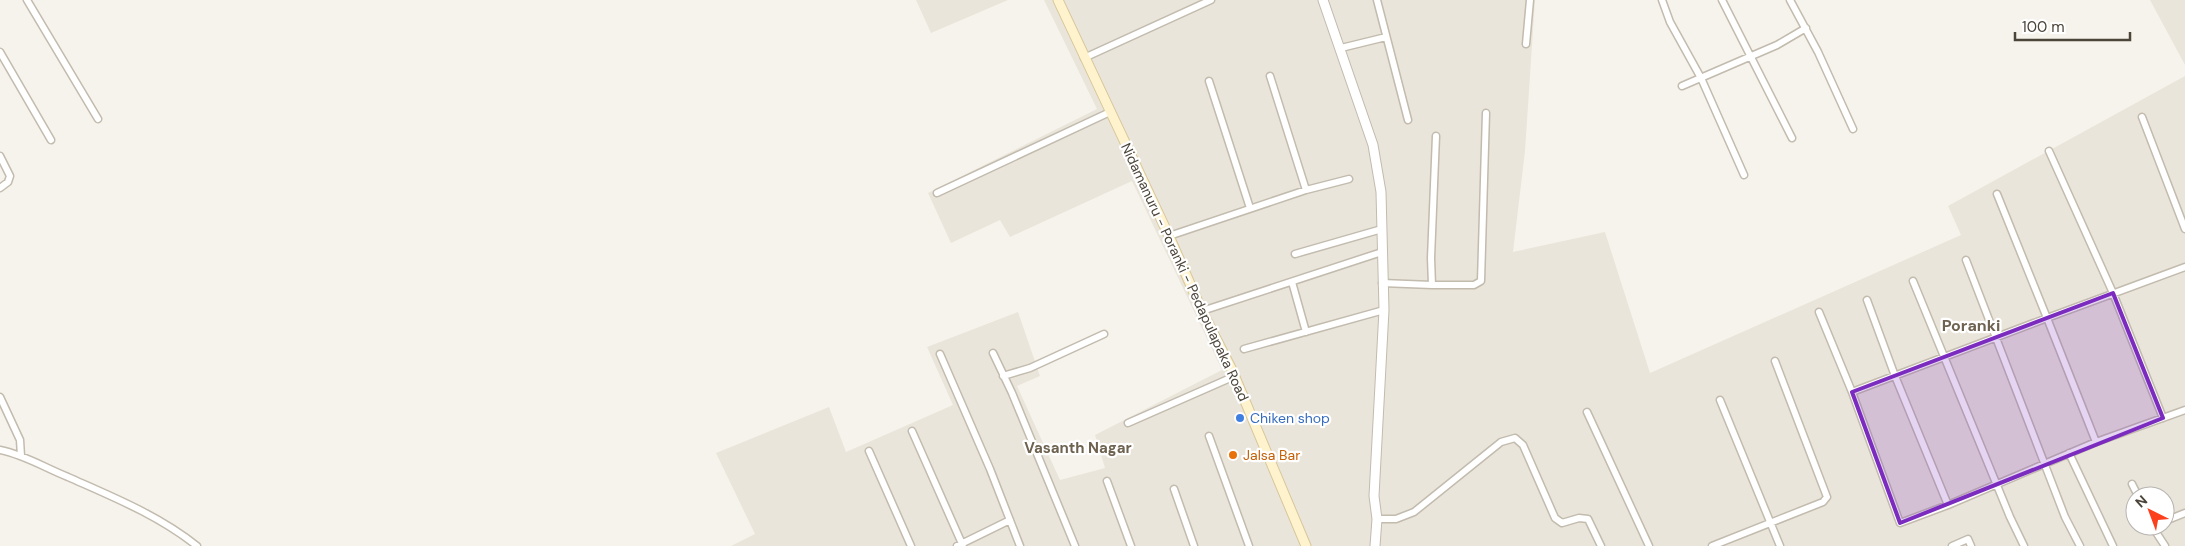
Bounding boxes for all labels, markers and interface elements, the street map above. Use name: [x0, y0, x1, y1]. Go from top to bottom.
scale bar: [2015, 10, 2130, 42]
text: 100 m: [2022, 17, 2065, 37]
street label: Nidamanuru - Poranki - Pedapulapaka Road: [1117, 140, 1253, 404]
district label: Poranki: [1942, 315, 2000, 336]
place label: Chiken shop: [1250, 409, 1330, 427]
marker: Chiken shop: [1234, 412, 1246, 424]
district label: Vasanth Nagar: [1024, 438, 1132, 458]
place label: Jalsa Bar: [1243, 446, 1300, 464]
marker: Jalsa Bar: [1227, 449, 1239, 461]
north arrow: [2125, 486, 2175, 536]
text: N: [2131, 491, 2151, 511]

